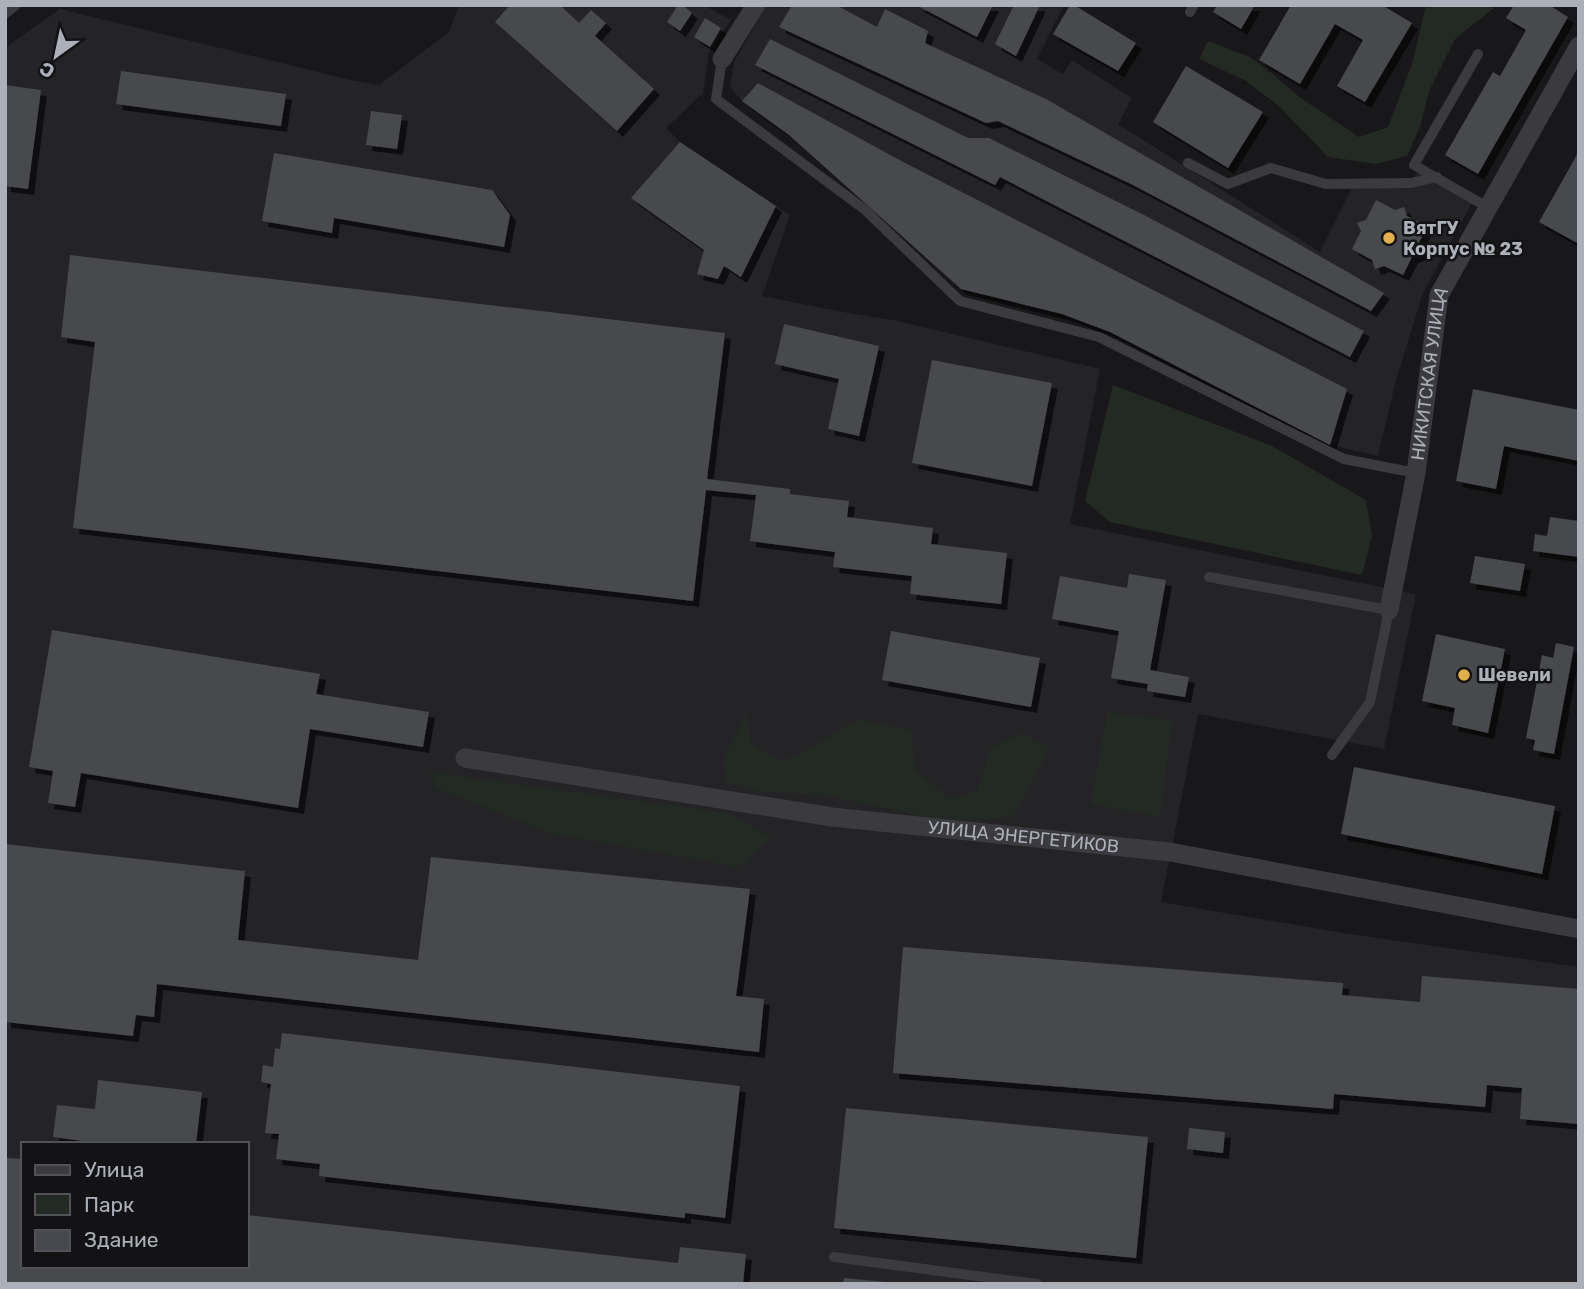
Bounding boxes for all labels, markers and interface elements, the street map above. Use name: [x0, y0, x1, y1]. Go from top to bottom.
north arrow: [21, 21, 91, 91]
text: С: [35, 57, 59, 83]
place label: ВятГУ Корпус № 23: [1403, 217, 1523, 260]
marker: ВятГУ Корпус № 23: [1381, 230, 1397, 246]
street label: НИКИТСКАЯ УЛИЦА: [1407, 282, 1453, 462]
place label: Шевели: [1478, 664, 1551, 686]
marker: Шевели: [1456, 667, 1472, 683]
street label: УЛИЦА ЭНЕРГЕТИКОВ: [927, 816, 1120, 858]
legend: [21, 1142, 248, 1268]
text: Улица: [84, 1157, 144, 1182]
text: Парк: [84, 1192, 134, 1217]
text: Здание: [84, 1227, 159, 1252]

